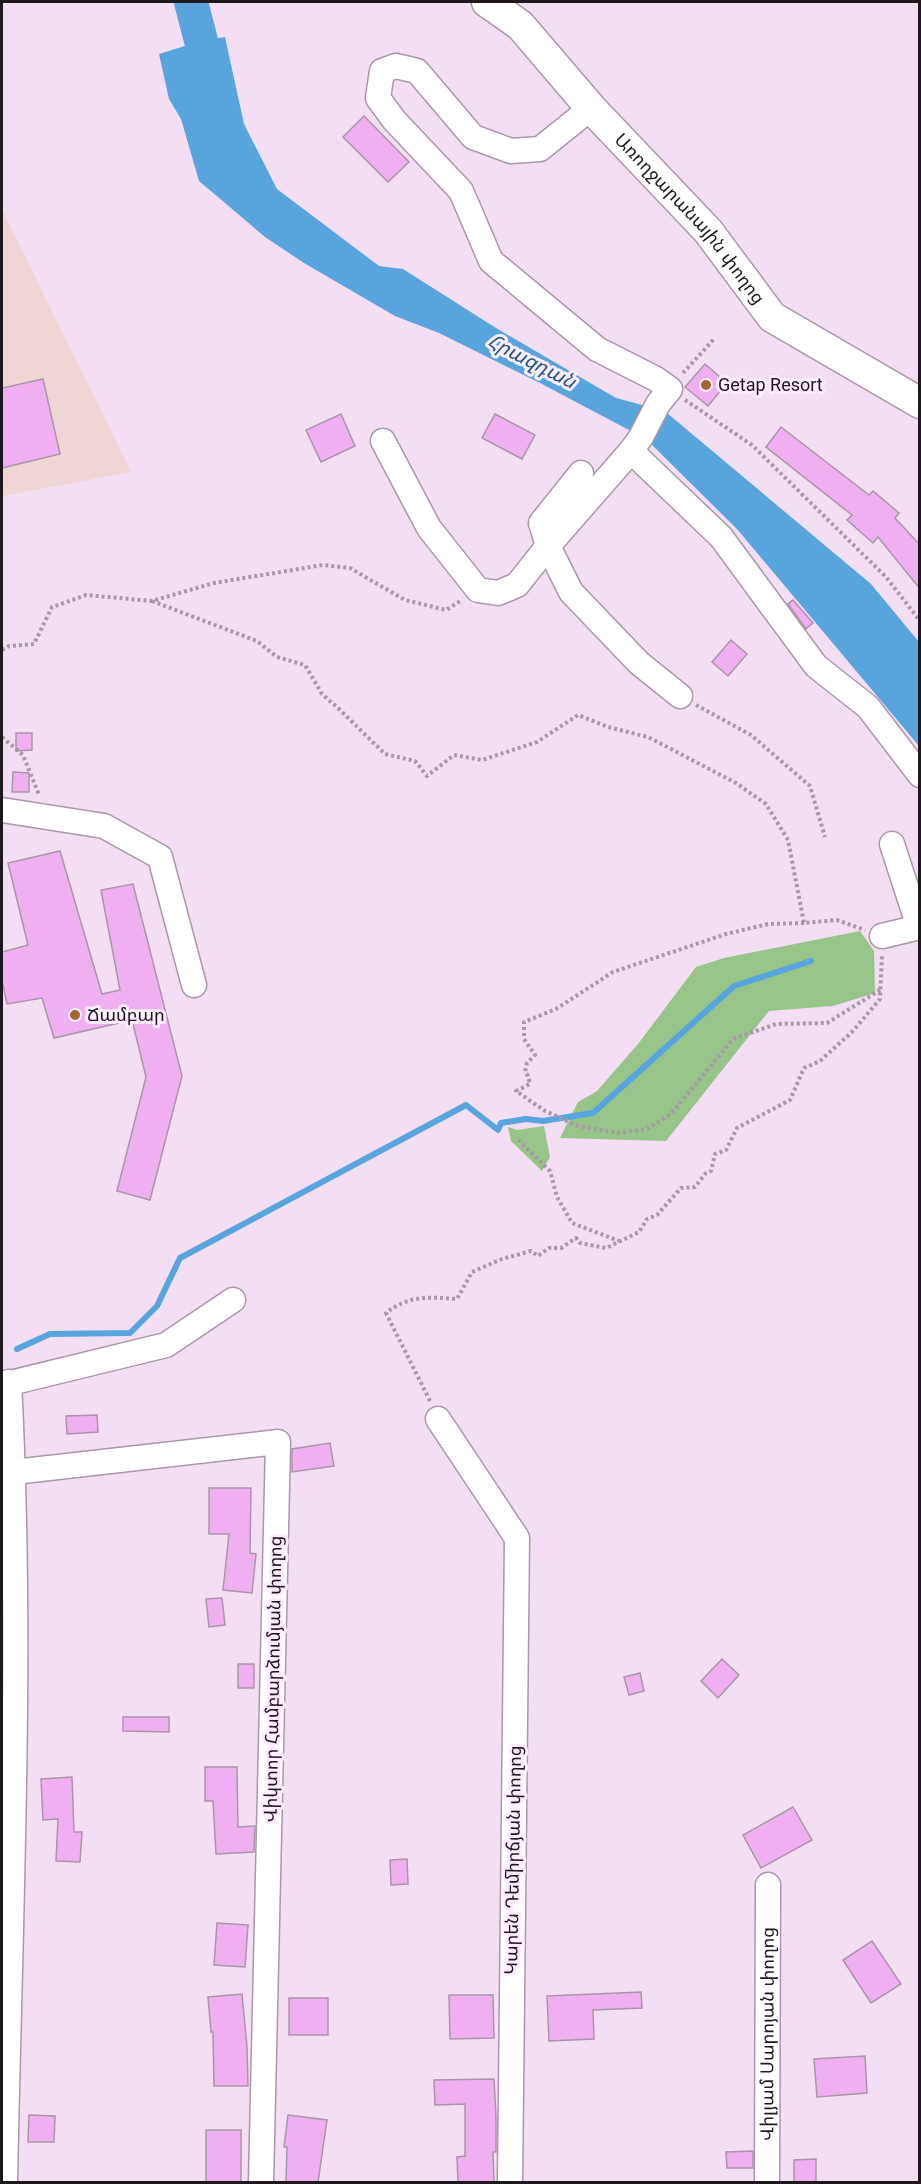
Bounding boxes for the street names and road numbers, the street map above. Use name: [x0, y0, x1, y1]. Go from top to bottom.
street label: Առողջարանային փողոց: [611, 129, 770, 308]
street label: Վիկտոր Համբարձումյան փողոց: [259, 1535, 286, 1823]
street label: Կարեն Դեմիրճյան փողոց: [500, 1745, 525, 1975]
street label: Վիլյամ Սարոյան փողոց: [756, 1927, 778, 2141]

